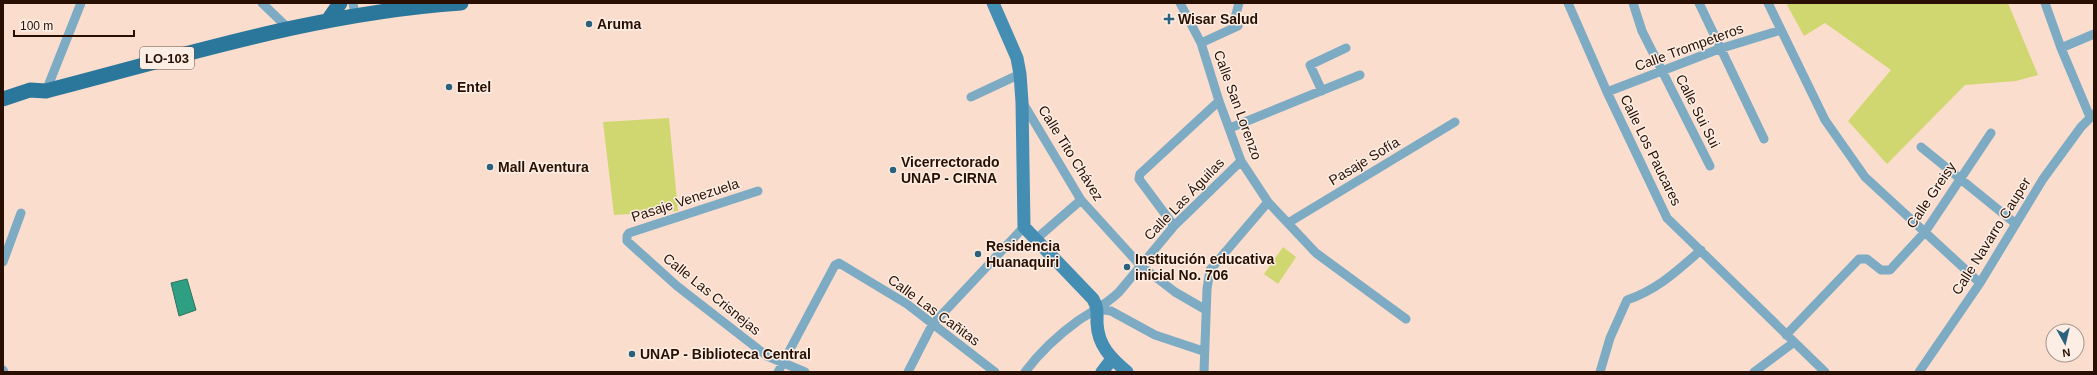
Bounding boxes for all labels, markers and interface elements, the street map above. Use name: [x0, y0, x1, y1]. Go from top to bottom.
place label: Wisar Salud: [1178, 11, 1258, 27]
scale bar: [14, 12, 134, 38]
marker: Wisar Salud: [1163, 13, 1175, 25]
place label: Aruma: [597, 16, 642, 32]
text: 100 m: [20, 19, 53, 33]
marker: Aruma: [584, 19, 594, 29]
street label: Calle Trompeteros: [1633, 20, 1745, 74]
road number: LO-103: [140, 47, 194, 69]
street label: Calle San Lorenzo: [1211, 48, 1265, 162]
street label: Calle Sui Sui: [1673, 72, 1723, 150]
place label: Entel: [457, 79, 491, 95]
marker: Entel: [444, 82, 454, 92]
street label: Calle Los Paucares: [1617, 92, 1685, 208]
street label: Calle Tito Chávez: [1035, 102, 1107, 204]
street label: Pasaje Sofía: [1326, 134, 1402, 188]
place label: Vicerrectorado UNAP - CIRNA: [901, 154, 1000, 186]
street label: Calle Las Águilas: [1141, 155, 1227, 243]
place label: Mall Aventura: [498, 159, 589, 175]
street label: Calle Greisy: [1903, 159, 1959, 231]
marker: Mall Aventura: [485, 162, 495, 172]
marker: Vicerrectorado UNAP - CIRNA: [888, 165, 898, 175]
street label: Calle Navarro Cauper: [1948, 174, 2034, 298]
street label: Pasaje Venezuela: [629, 175, 741, 225]
place label: Residencia Huanaquiri: [986, 238, 1060, 270]
marker: Residencia Huanaquiri: [973, 249, 983, 259]
street label: Calle Las Crisnejas: [660, 250, 764, 338]
place label: Institución educativa inicial No. 706: [1135, 251, 1274, 283]
marker: Institución educativa inicial No. 706: [1122, 262, 1132, 272]
street label: Calle Las Cañitas: [885, 271, 983, 349]
north arrow: [2045, 323, 2085, 363]
place label: UNAP - Biblioteca Central: [640, 346, 811, 362]
text: N: [2062, 346, 2071, 359]
marker: UNAP - Biblioteca Central: [627, 349, 637, 359]

